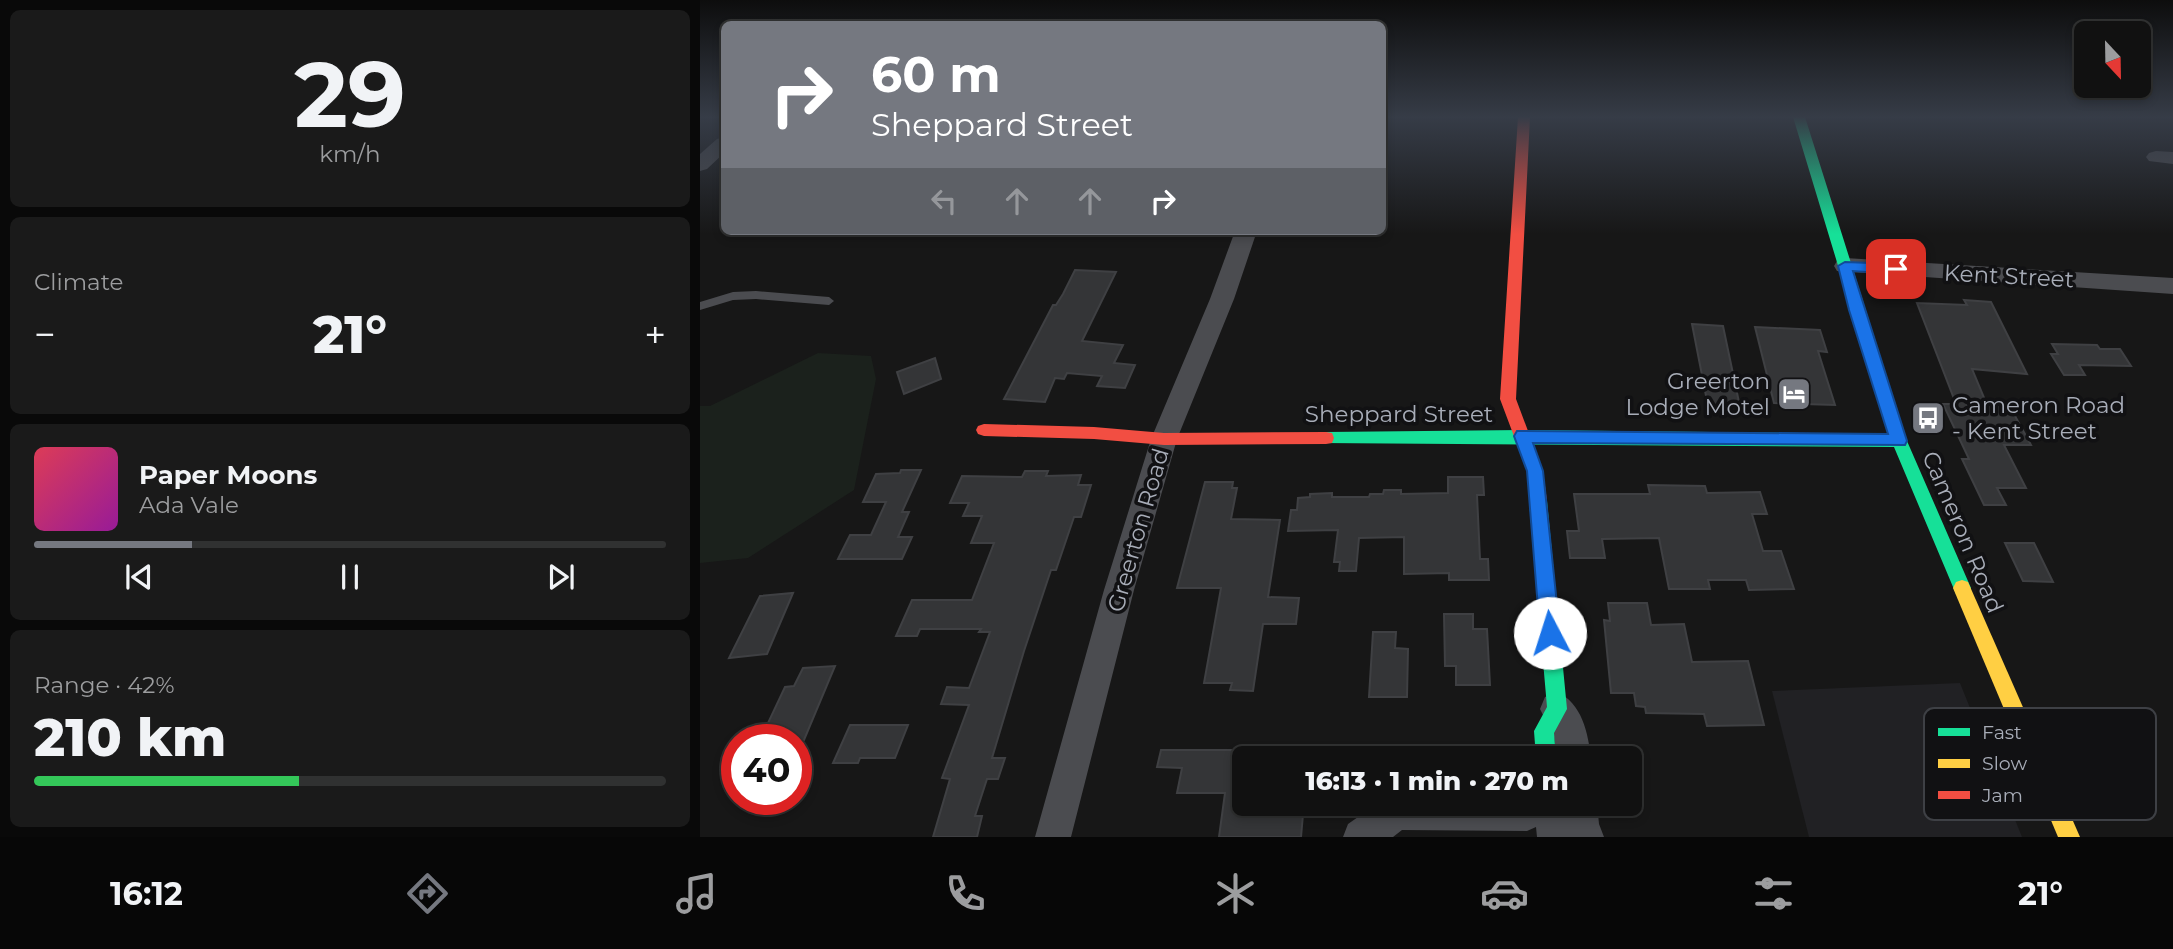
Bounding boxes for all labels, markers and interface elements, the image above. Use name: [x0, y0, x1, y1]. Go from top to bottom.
north arrow: [2074, 21, 2151, 98]
map controls: [2074, 21, 2151, 98]
text: 29: [294, 39, 406, 150]
text: 60 m: [871, 45, 1001, 104]
icon: right: [756, 49, 847, 140]
text: Sheppard Street: [871, 105, 1133, 144]
text: km/h: [319, 140, 381, 168]
icon: left: [925, 182, 963, 220]
icon: ahead: [998, 182, 1036, 220]
icon: ahead: [1071, 182, 1109, 220]
icon: right: [1144, 182, 1182, 220]
pin: [1866, 239, 1926, 299]
icon: arrive: [1877, 250, 1915, 288]
street label: Kent Street: [1943, 259, 2075, 293]
text: Climate: [34, 268, 123, 296]
text: 21°: [313, 303, 387, 366]
text: −: [34, 311, 56, 358]
text: +: [644, 311, 666, 358]
place label: Greerton Lodge Motel: [1626, 367, 1770, 421]
hotel icon: Greerton Lodge Motel: [1775, 375, 1813, 413]
place label: Cameron Road - Kent Street: [1952, 391, 2125, 445]
bus stop icon: Cameron Road - Kent Street: [1909, 399, 1947, 437]
street label: Sheppard Street: [1305, 400, 1493, 428]
street label: Greerton Road: [1101, 445, 1175, 615]
street label: Cameron Road: [1916, 447, 2010, 617]
text: Paper Moons: [139, 459, 317, 491]
text: Ada Vale: [139, 491, 239, 519]
icon: previous: [120, 558, 158, 596]
icon: pause: [331, 558, 369, 596]
icon: next: [542, 558, 580, 596]
position arrow: [1513, 596, 1587, 670]
text: Range · 42%: [34, 671, 175, 699]
text: 210 km: [34, 706, 226, 769]
legend: [1924, 708, 2156, 820]
text: Fast: [1982, 721, 2022, 744]
speed limit sign: 40: [721, 724, 812, 815]
text: Slow: [1982, 752, 2027, 775]
text: 16:13 · 1 min · 270 m: [1305, 765, 1569, 797]
text: Jam: [1981, 784, 2023, 807]
icon: directions: [403, 869, 452, 918]
icon: music: [672, 869, 721, 918]
icon: phone: [941, 869, 990, 918]
icon: climate: [1211, 869, 1260, 918]
icon: car: [1480, 869, 1529, 918]
icon: filters: [1749, 869, 1798, 918]
text: 16:12: [110, 874, 183, 913]
text: 21°: [2018, 874, 2063, 913]

